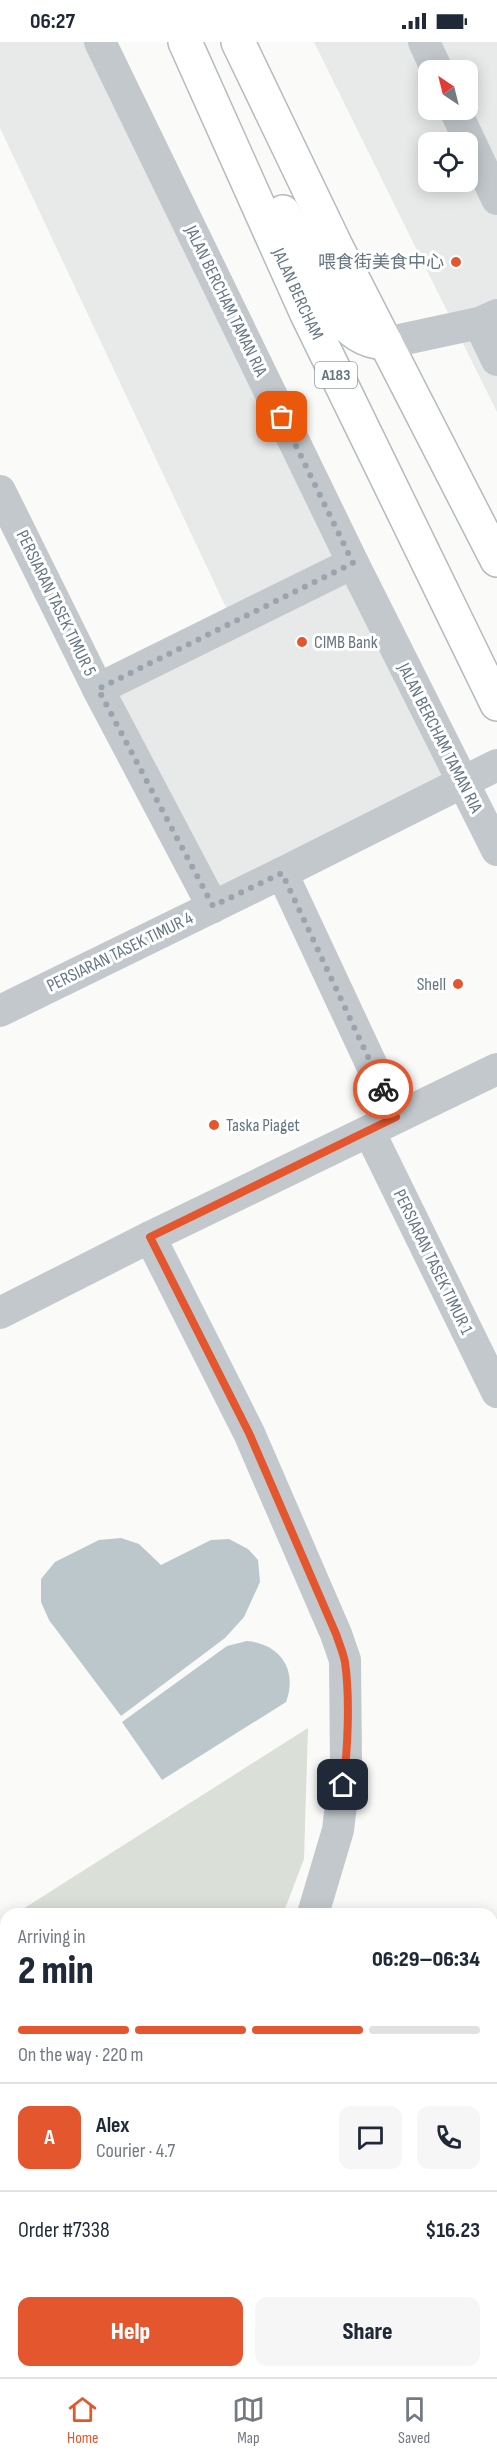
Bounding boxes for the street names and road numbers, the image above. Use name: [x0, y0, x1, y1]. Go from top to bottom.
street label: JALAN BERCHAM TAMAN RIA: [180, 221, 272, 380]
street label: JALAN BERCHAM: [268, 244, 328, 343]
road number: A183: [315, 362, 357, 388]
street label: PERSIARAN TASEK TIMUR 5: [12, 527, 100, 679]
street label: JALAN BERCHAM TAMAN RIA: [393, 659, 487, 817]
street label: PERSIARAN TASEK TIMUR 4: [43, 907, 197, 997]
street label: PERSIARAN TASEK TIMUR 1: [389, 1186, 478, 1339]

